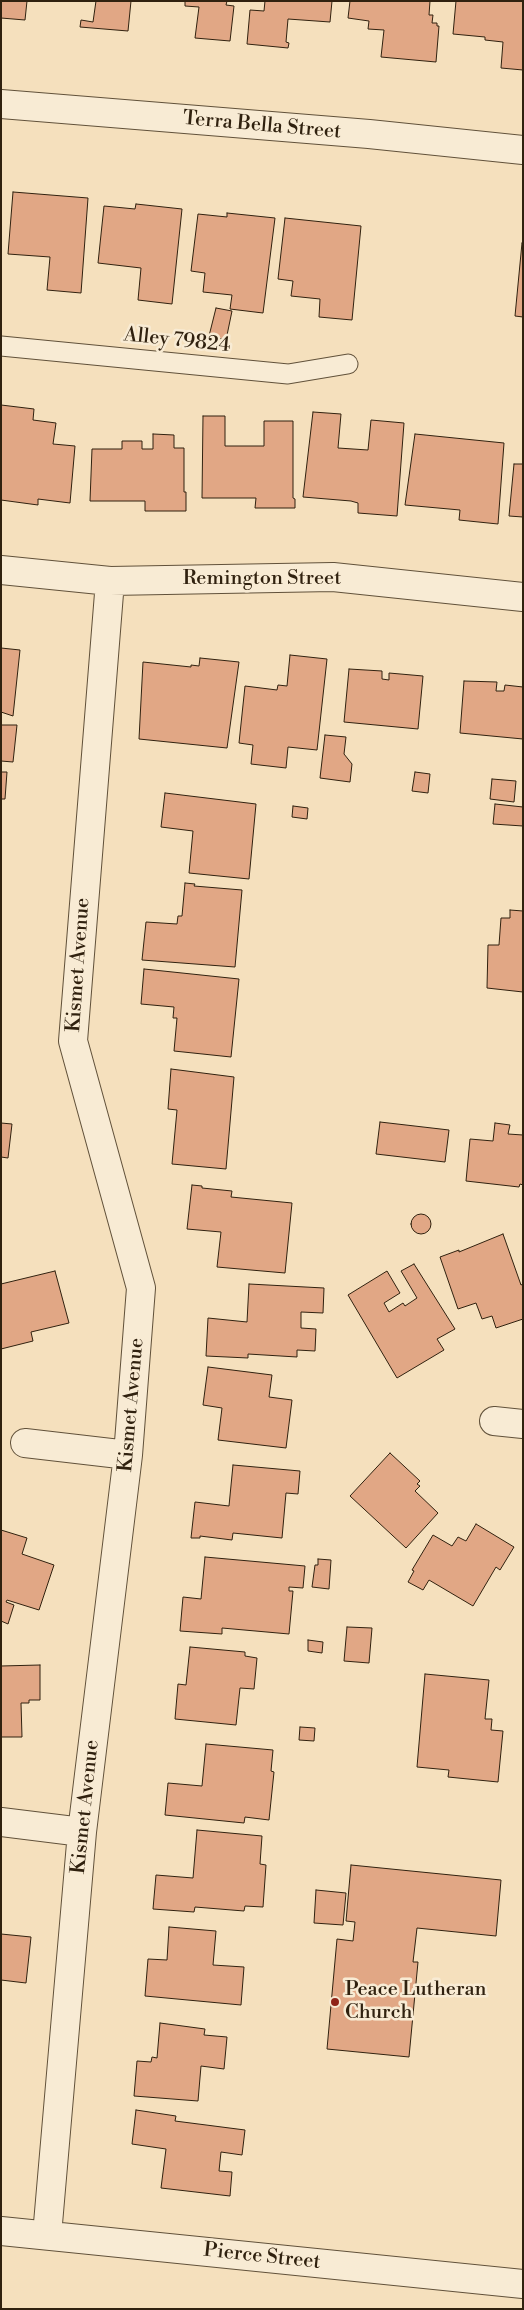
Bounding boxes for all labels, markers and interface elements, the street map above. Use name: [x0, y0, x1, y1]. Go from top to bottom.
street label: Terra Bella Street: [182, 107, 342, 145]
street label: Alley 79824: [123, 323, 231, 359]
street label: Remington Street: [183, 567, 341, 591]
street label: Kismet Avenue: [62, 897, 96, 1033]
street label: Kismet Avenue: [114, 1337, 150, 1473]
street label: Kismet Avenue: [67, 1739, 105, 1875]
place label: Peace Lutheran Church: [345, 1978, 487, 2025]
marker: Peace Lutheran Church: [329, 1996, 341, 2008]
street label: Pierce Street: [202, 2239, 322, 2275]

